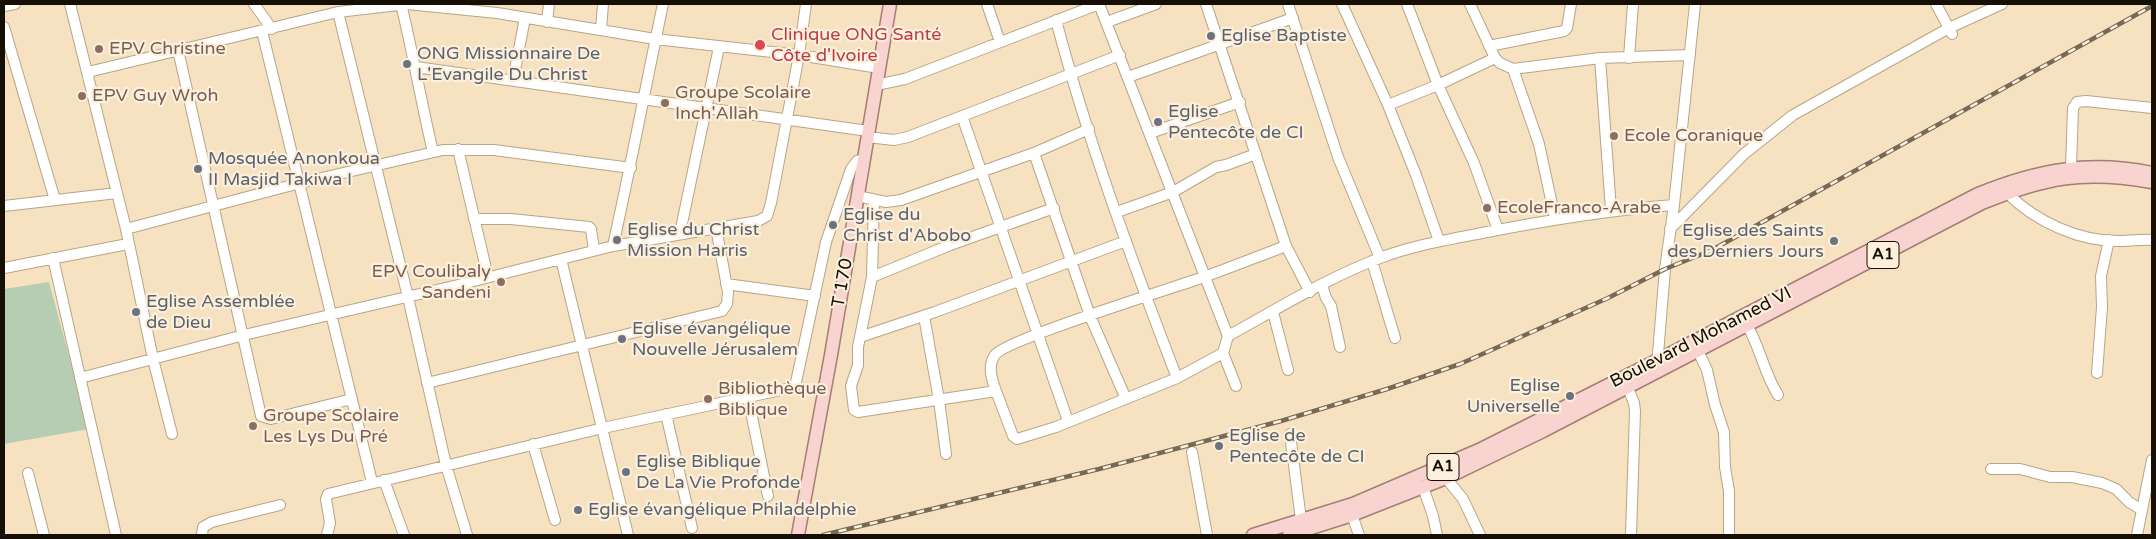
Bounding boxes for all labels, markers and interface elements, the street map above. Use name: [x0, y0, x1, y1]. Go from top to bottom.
place label: Clinique ONG Santé Côte d'Ivoire: [771, 24, 941, 66]
place label: Eglise Baptiste: [1221, 25, 1347, 47]
marker: Eglise Baptiste: [1205, 30, 1217, 42]
place label: EPV Christine: [109, 38, 226, 60]
marker: Clinique ONG Santé Côte d'Ivoire: [753, 38, 767, 52]
marker: EPV Christine: [93, 43, 105, 55]
place label: ONG Missionnaire De L'Evangile Du Christ: [417, 43, 600, 86]
marker: ONG Missionnaire De L'Evangile Du Christ: [401, 58, 413, 70]
place label: Groupe Scolaire Inch'Allah: [675, 82, 811, 125]
place label: EPV Guy Wroh: [92, 85, 218, 107]
marker: EPV Guy Wroh: [76, 90, 88, 102]
marker: Groupe Scolaire Inch'Allah: [659, 97, 671, 109]
place label: Eglise Pentecôte de CI: [1168, 101, 1304, 144]
marker: Eglise Pentecôte de CI: [1152, 116, 1164, 128]
place label: Ecole Coranique: [1624, 125, 1763, 147]
marker: Ecole Coranique: [1608, 130, 1620, 142]
place label: Mosquée Anonkoua II Masjid Takiwa I: [208, 148, 380, 190]
marker: Mosquée Anonkoua II Masjid Takiwa I: [192, 163, 204, 175]
place label: EcoleFranco-Arabe: [1497, 197, 1661, 219]
marker: EcoleFranco-Arabe: [1481, 202, 1493, 214]
place label: Eglise du Christ d'Abobo: [843, 204, 971, 246]
place label: Eglise du Christ Mission Harris: [627, 219, 759, 262]
marker: Eglise du Christ d'Abobo: [827, 219, 839, 231]
place label: Eglise des Saints des Derniers Jours: [1667, 220, 1824, 262]
marker: Eglise du Christ Mission Harris: [611, 234, 623, 246]
marker: Eglise des Saints des Derniers Jours: [1828, 235, 1840, 247]
road number: A1: [1867, 242, 1899, 268]
street label: T 170: [828, 257, 858, 309]
place label: EPV Coulibaly Sandeni: [372, 261, 491, 304]
marker: EPV Coulibaly Sandeni: [495, 276, 507, 288]
street label: Boulevard Mohamed VI: [1607, 283, 1795, 393]
place label: Eglise Assemblée de Dieu: [146, 291, 295, 334]
marker: Eglise Assemblée de Dieu: [130, 306, 142, 318]
place label: Eglise évangélique Nouvelle Jérusalem: [632, 318, 798, 360]
marker: Eglise évangélique Nouvelle Jérusalem: [616, 333, 628, 345]
place label: Eglise Universelle: [1467, 375, 1560, 418]
place label: Bibliothèque Biblique: [718, 378, 827, 420]
marker: Eglise Universelle: [1564, 390, 1576, 402]
marker: Bibliothèque Biblique: [702, 393, 714, 405]
place label: Groupe Scolaire Les Lys Du Pré: [263, 405, 399, 448]
marker: Groupe Scolaire Les Lys Du Pré: [247, 420, 259, 432]
place label: Eglise de Pentecôte de CI: [1229, 425, 1365, 468]
marker: Eglise de Pentecôte de CI: [1213, 440, 1225, 452]
place label: Eglise Biblique De La Vie Profonde: [636, 451, 800, 494]
road number: A1: [1427, 454, 1459, 481]
marker: Eglise Biblique De La Vie Profonde: [620, 466, 632, 478]
place label: Eglise évangélique Philadelphie: [588, 499, 856, 521]
marker: Eglise évangélique Philadelphie: [572, 504, 584, 516]

